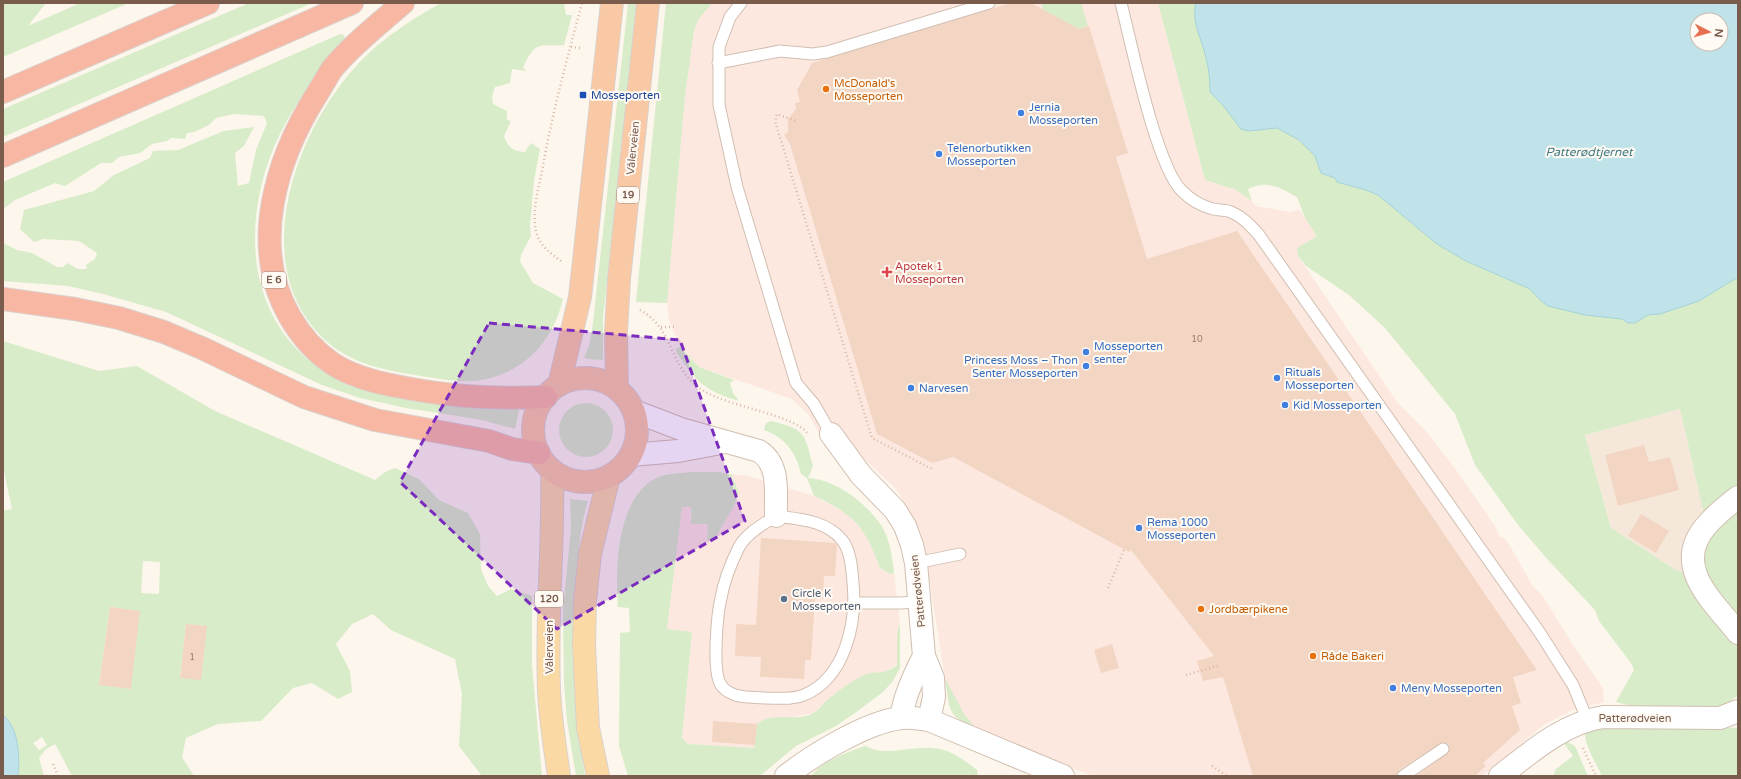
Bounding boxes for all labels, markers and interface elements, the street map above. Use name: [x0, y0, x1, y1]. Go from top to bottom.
north arrow: [1689, 12, 1729, 52]
text: N: [1712, 28, 1725, 38]
place label: McDonald's Mosseporten: [834, 77, 903, 103]
marker: McDonald's Mosseporten: [821, 84, 831, 94]
place label: Mosseporten: [591, 89, 660, 102]
marker: Mosseporten: [578, 90, 588, 100]
place label: Jernia Mosseporten: [1029, 101, 1098, 127]
marker: Jernia Mosseporten: [1016, 108, 1026, 118]
street label: Vålerveien: [624, 120, 642, 176]
place label: Telenorbutikken Mosseporten: [947, 142, 1031, 168]
water label: Patterødtjernet: [1545, 145, 1634, 159]
marker: Telenorbutikken Mosseporten: [934, 149, 944, 159]
road number: 19: [617, 187, 639, 203]
place label: Apotek 1 Mosseporten: [895, 260, 964, 286]
marker: Apotek 1 Mosseporten: [882, 267, 892, 277]
road number: E 6: [262, 272, 286, 288]
house number: 10: [1191, 334, 1203, 345]
place label: Mosseporten senter: [1094, 340, 1163, 366]
marker: Mosseporten senter: [1081, 347, 1091, 357]
place label: Princess Moss – Thon Senter Mosseporten: [964, 354, 1078, 380]
marker: Princess Moss – Thon Senter Mosseporten: [1081, 361, 1091, 371]
place label: Rituals Mosseporten: [1285, 366, 1354, 392]
marker: Rituals Mosseporten: [1272, 373, 1282, 383]
place label: Narvesen: [919, 382, 968, 395]
marker: Narvesen: [906, 383, 916, 393]
place label: Kid Mosseporten: [1293, 399, 1382, 412]
marker: Kid Mosseporten: [1280, 400, 1290, 410]
place label: Rema 1000 Mosseporten: [1147, 516, 1216, 542]
marker: Rema 1000 Mosseporten: [1134, 523, 1144, 533]
street label: Patterødveien: [908, 554, 928, 628]
place label: Circle K Mosseporten: [792, 587, 861, 613]
road number: 120: [535, 591, 563, 607]
marker: Circle K Mosseporten: [779, 594, 789, 604]
place label: Jordbærpikene: [1209, 603, 1288, 616]
marker: Jordbærpikene: [1196, 604, 1206, 614]
street label: Vålerveien: [543, 620, 556, 674]
place label: Råde Bakeri: [1321, 650, 1384, 663]
marker: Råde Bakeri: [1308, 651, 1318, 661]
house number: 1: [189, 652, 195, 663]
place label: Meny Mosseporten: [1401, 682, 1502, 695]
marker: Meny Mosseporten: [1388, 683, 1398, 693]
street label: Patterødveien: [1598, 712, 1672, 725]

